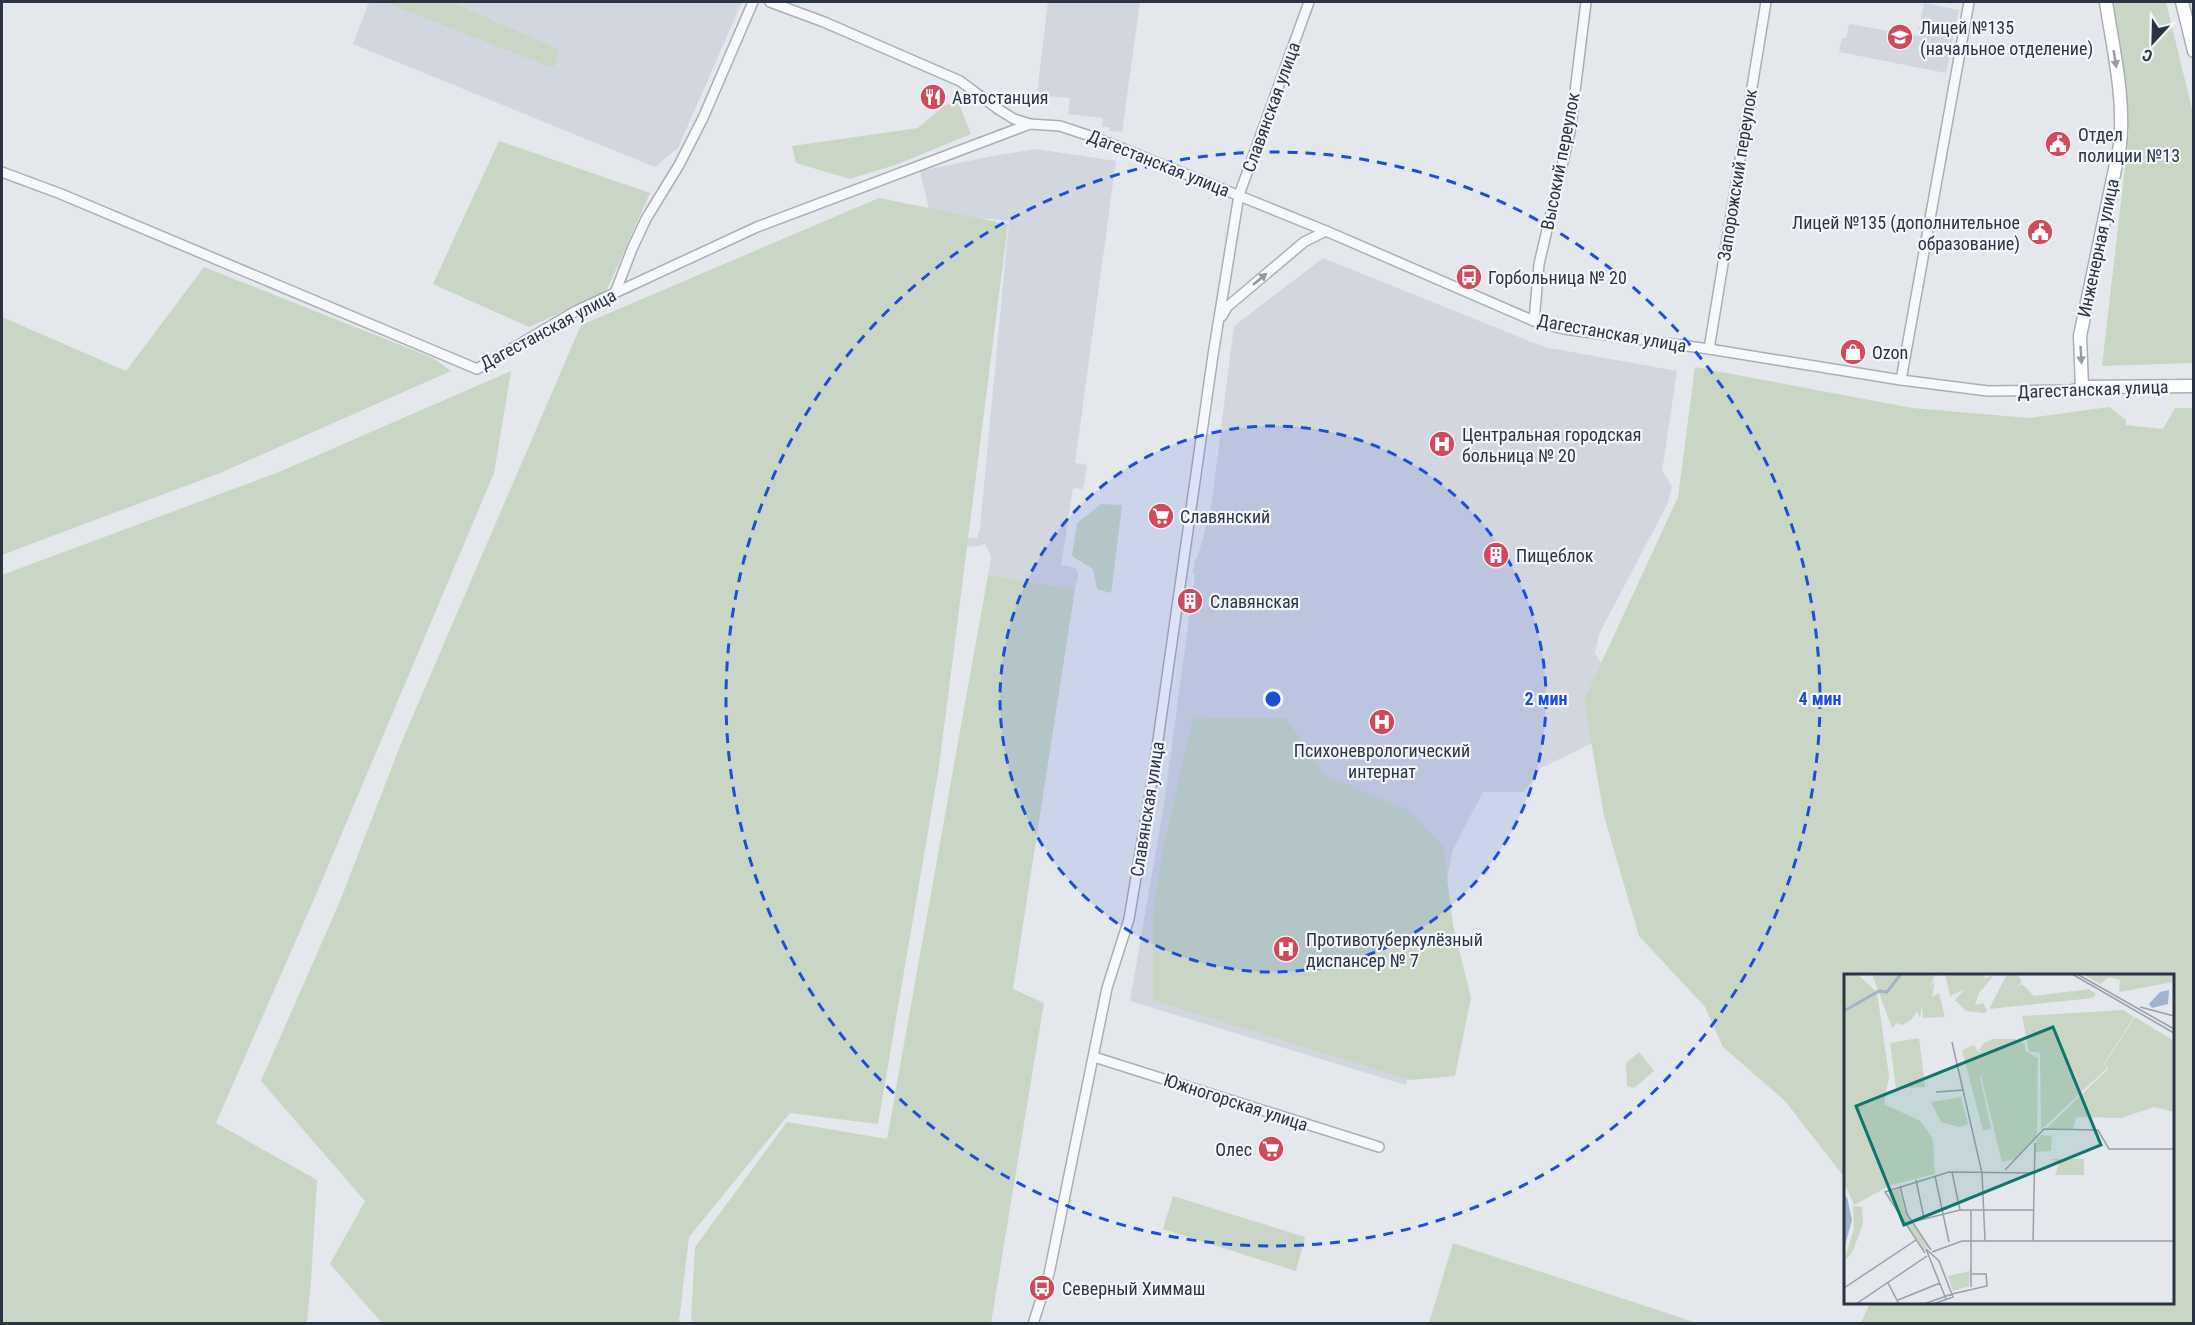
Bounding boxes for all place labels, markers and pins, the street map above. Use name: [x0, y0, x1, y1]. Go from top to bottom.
place label: Лицей №135 (начальное отделение): [1920, 17, 2093, 60]
school or university icon: Лицей №135 (начальное отделение): [1885, 22, 1915, 52]
restaurant icon: Автостанция: [918, 82, 948, 112]
place label: Автостанция: [952, 87, 1049, 108]
place label: Отдел полиции №13: [2078, 124, 2180, 166]
public building icon: Отдел полиции №13: [2043, 129, 2073, 159]
place label: Лицей №135 (дополнительное образование): [1792, 212, 2020, 255]
public building icon: Лицей №135 (дополнительное образование): [2025, 217, 2055, 247]
bus stop icon: Горбольница № 20: [1454, 262, 1484, 292]
place label: Горбольница № 20: [1488, 267, 1627, 288]
shop icon: Ozon: [1838, 337, 1868, 367]
place label: Ozon: [1872, 342, 1908, 363]
place label: Центральная городская больница № 20: [1462, 424, 1641, 466]
hospital icon: Центральная городская больница № 20: [1427, 429, 1457, 459]
supermarket icon: Славянский: [1146, 501, 1176, 531]
place label: Славянский: [1180, 506, 1270, 527]
building icon: Пищеблок: [1481, 540, 1511, 570]
place label: Пищеблок: [1516, 545, 1594, 566]
building icon: Славянская: [1175, 586, 1205, 616]
place label: Славянская: [1210, 591, 1299, 612]
centre of rings: [1263, 689, 1283, 709]
hospital icon: Психоневрологический интернат: [1367, 707, 1397, 737]
place label: Психоневрологический интернат: [1294, 740, 1470, 782]
place label: Противотуберкулёзный диспансер № 7: [1306, 929, 1483, 971]
hospital icon: Противотуберкулёзный диспансер № 7: [1271, 934, 1301, 964]
supermarket icon: Олес: [1256, 1134, 1286, 1164]
place label: Олес: [1215, 1139, 1252, 1160]
bus stop icon: Северный Химмаш: [1027, 1273, 1057, 1303]
place label: Северный Химмаш: [1062, 1278, 1205, 1299]

